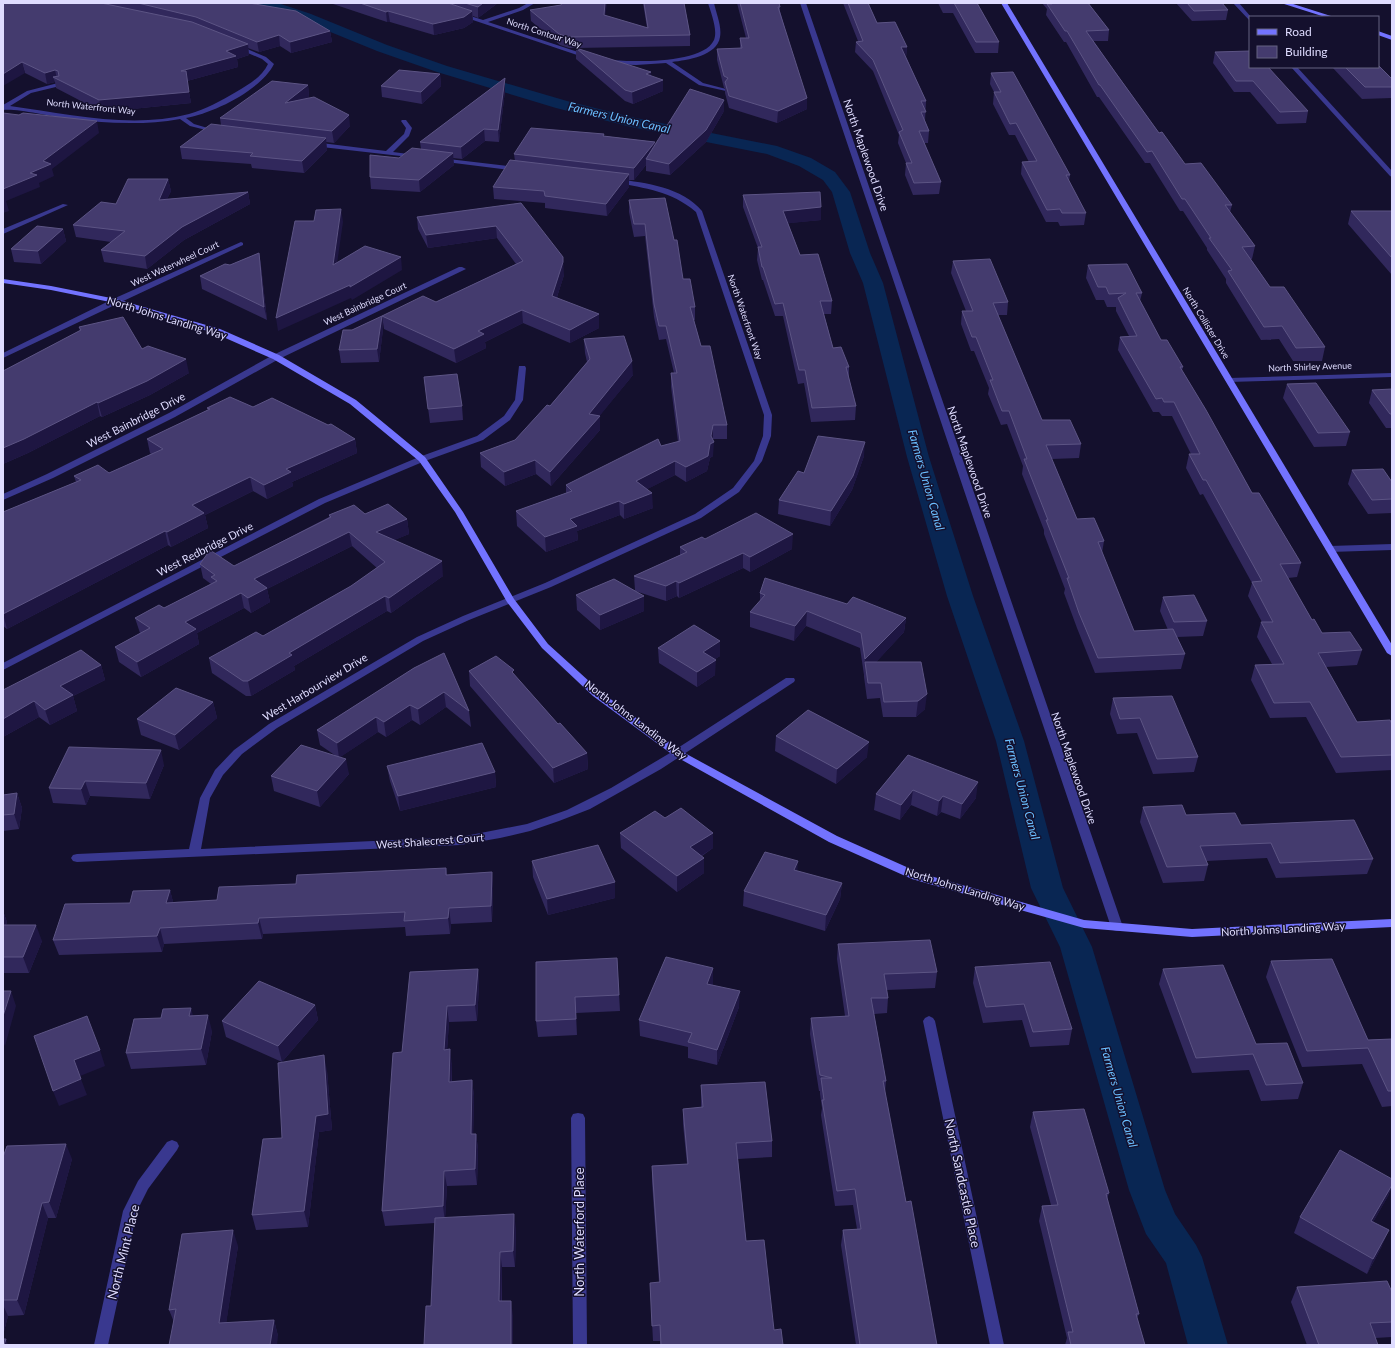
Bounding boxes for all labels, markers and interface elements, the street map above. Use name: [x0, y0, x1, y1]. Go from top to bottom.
street label: North Contour Way: [505, 15, 583, 50]
legend: [1249, 16, 1379, 68]
text: Road: [1285, 24, 1312, 39]
text: Building: [1285, 44, 1328, 59]
street label: North Waterfront Way: [46, 96, 137, 117]
street label: North Maplewood Drive: [841, 97, 892, 213]
water label: Farmers Union Canal: [567, 98, 672, 137]
street label: West Waterwheel Court: [129, 238, 221, 289]
street label: North Waterfront Way: [726, 273, 765, 361]
street label: West Bainbridge Court: [322, 279, 409, 328]
street label: North Collister Drive: [1181, 285, 1232, 361]
street label: North Johns Landing Way: [106, 293, 229, 342]
street label: North Shirley Avenue: [1268, 360, 1352, 373]
street label: West Bainbridge Drive: [84, 389, 187, 450]
street label: North Maplewood Drive: [945, 404, 996, 520]
water label: Farmers Union Canal: [905, 428, 948, 532]
street label: West Redbridge Drive: [155, 519, 255, 578]
street label: West Harbourview Drive: [260, 650, 370, 723]
street label: North Johns Landing Way: [583, 677, 690, 762]
street label: North Maplewood Drive: [1049, 710, 1100, 826]
water label: Farmers Union Canal: [1002, 737, 1043, 841]
street label: West Shalecrest Court: [376, 830, 484, 851]
street label: North Johns Landing Way: [904, 864, 1027, 913]
street label: North Johns Landing Way: [1221, 919, 1346, 938]
water label: Farmers Union Canal: [1098, 1045, 1141, 1149]
street label: North Sandcastle Place: [942, 1117, 985, 1249]
street label: North Waterford Place: [571, 1167, 587, 1297]
street label: North Mint Place: [103, 1203, 143, 1301]

